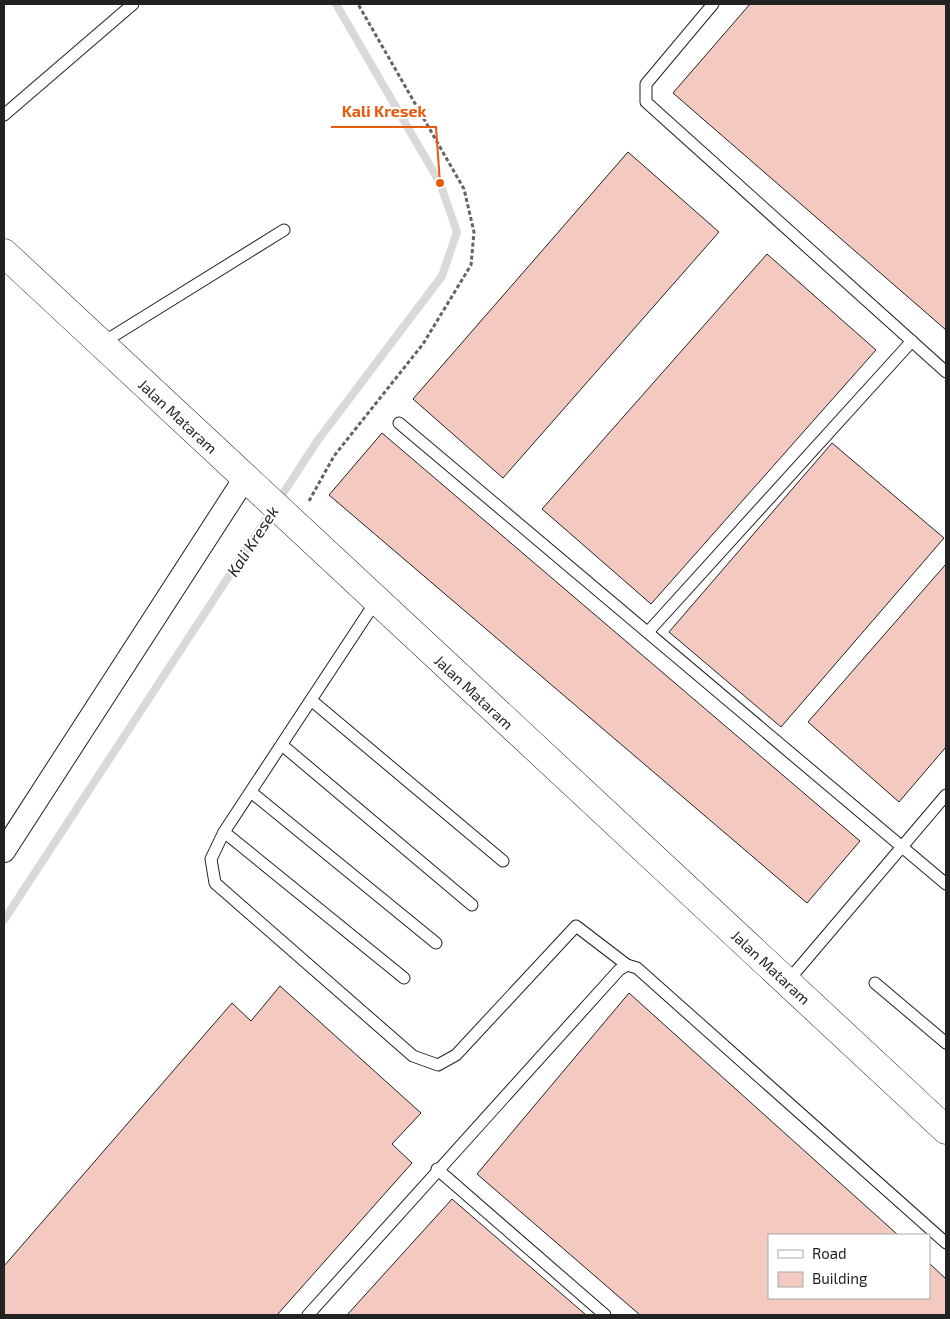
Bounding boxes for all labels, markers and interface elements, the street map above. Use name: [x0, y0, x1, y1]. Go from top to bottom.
callout: Kali Kresek: [331, 96, 436, 127]
text: Kali Kresek: [342, 101, 426, 120]
street label: Jalan Mataram: [135, 375, 221, 457]
water label: Kali Kresek: [222, 502, 282, 580]
street label: Jalan Mataram: [431, 651, 517, 733]
street label: Jalan Mataram: [728, 926, 814, 1008]
legend: [768, 1234, 930, 1299]
text: Road: [812, 1244, 847, 1262]
text: Building: [812, 1269, 868, 1287]

